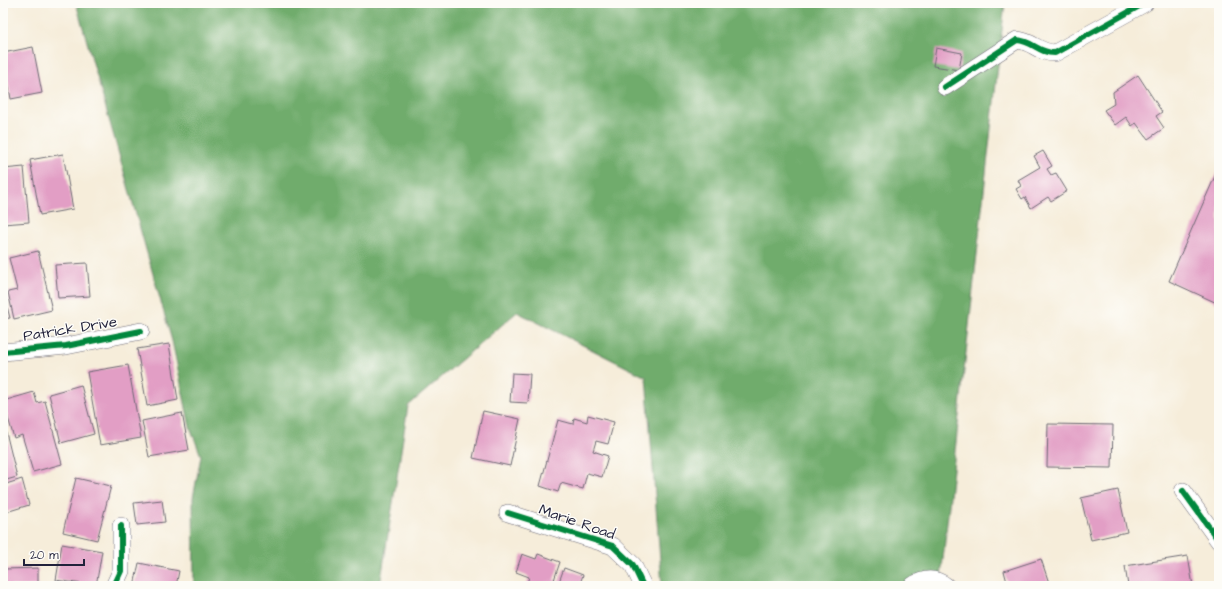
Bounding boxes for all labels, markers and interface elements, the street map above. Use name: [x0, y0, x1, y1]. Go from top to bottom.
street label: Patrick Drive: [22, 311, 118, 347]
street label: Marie Road: [536, 499, 618, 545]
scale bar: [24, 541, 84, 567]
text: 20 m: [30, 547, 59, 564]

